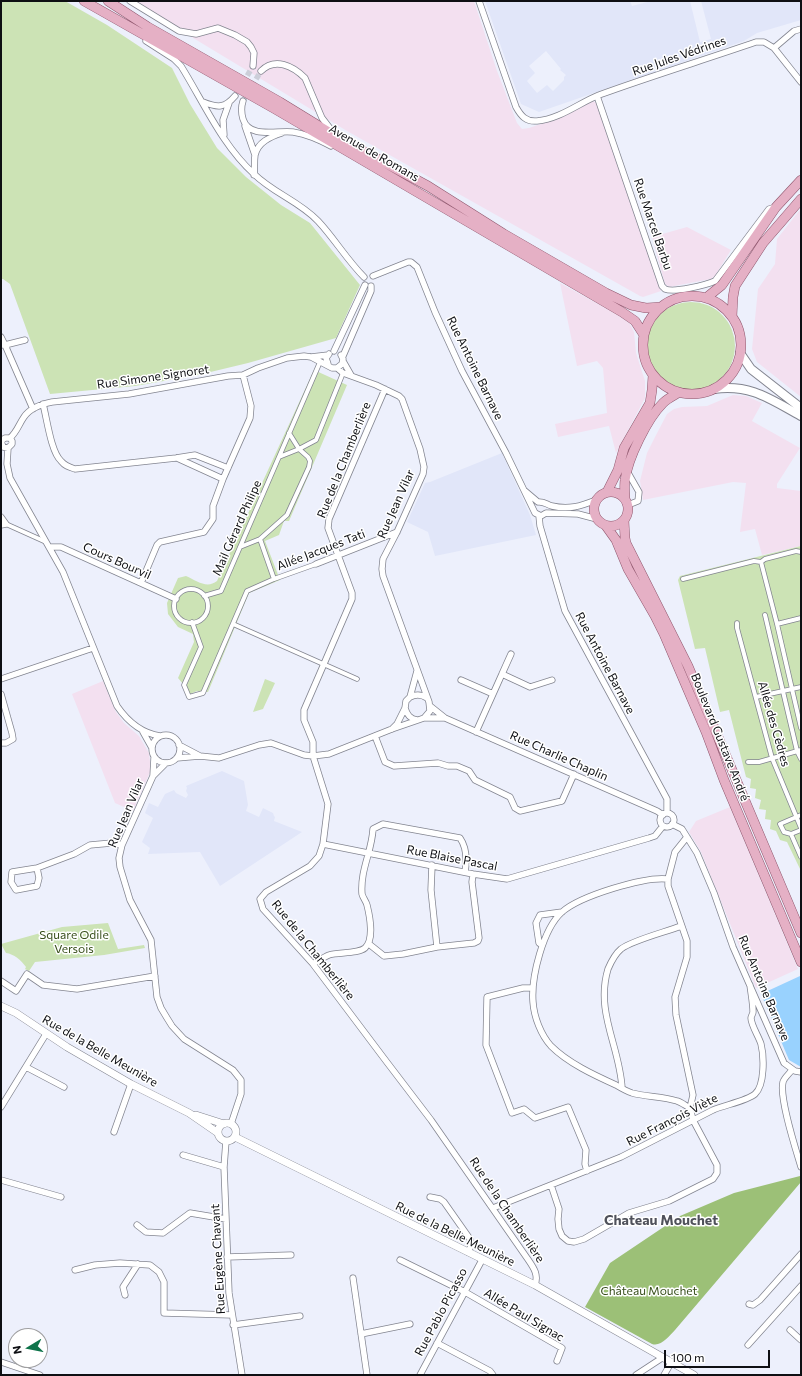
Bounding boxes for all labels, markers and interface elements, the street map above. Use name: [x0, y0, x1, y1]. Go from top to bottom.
street label: Rue Jules Védrines: [630, 33, 728, 79]
street label: Avenue de Romans: [326, 121, 422, 185]
street label: Rue Marcel Barbu: [631, 176, 675, 272]
street label: Rue Antoine Barnave: [444, 314, 506, 422]
street label: Rue Simone Signoret: [96, 362, 210, 392]
street label: Rue de la Chamberlière: [314, 400, 374, 520]
street label: Rue Jean Vilar: [374, 467, 418, 541]
street label: Mail Gérard Philipe: [209, 478, 265, 578]
street label: Allée Jacques Tati: [275, 526, 367, 574]
street label: Cours Bourvil: [81, 540, 153, 582]
street label: Rue Antoine Barnave: [572, 610, 638, 716]
street label: Boulevard Gustave André: [688, 671, 752, 803]
street label: Allée des Cèdres: [755, 680, 793, 768]
street label: Rue Charlie Chaplin: [508, 728, 610, 784]
street label: Rue Jean Vilar: [105, 776, 147, 850]
street label: Rue Blaise Pascal: [405, 842, 499, 874]
street label: Rue de la Chamberlière: [268, 897, 358, 1003]
park label: Square Odile Versois: [39, 928, 109, 956]
street label: Rue Antoine Barnave: [735, 933, 793, 1043]
street label: Rue de la Belle Meunière: [40, 1012, 160, 1090]
street label: Rue François Viète: [624, 1091, 720, 1149]
street label: Rue de la Chamberlière: [466, 1155, 548, 1265]
street label: Rue de la Belle Meunière: [393, 1199, 517, 1269]
street label: Rue Eugène Chavant: [208, 1203, 228, 1315]
district label: Chateau Mouchet: [604, 1212, 718, 1228]
street label: Rue Pablo Picasso: [412, 1266, 470, 1358]
park label: Château Mouchet: [600, 1284, 698, 1298]
street label: Allée Paul Signac: [481, 1285, 567, 1345]
north arrow: [8, 1328, 48, 1368]
scale bar: [666, 1342, 772, 1368]
text: N: [10, 1345, 24, 1355]
text: 100 m: [671, 1350, 705, 1364]

